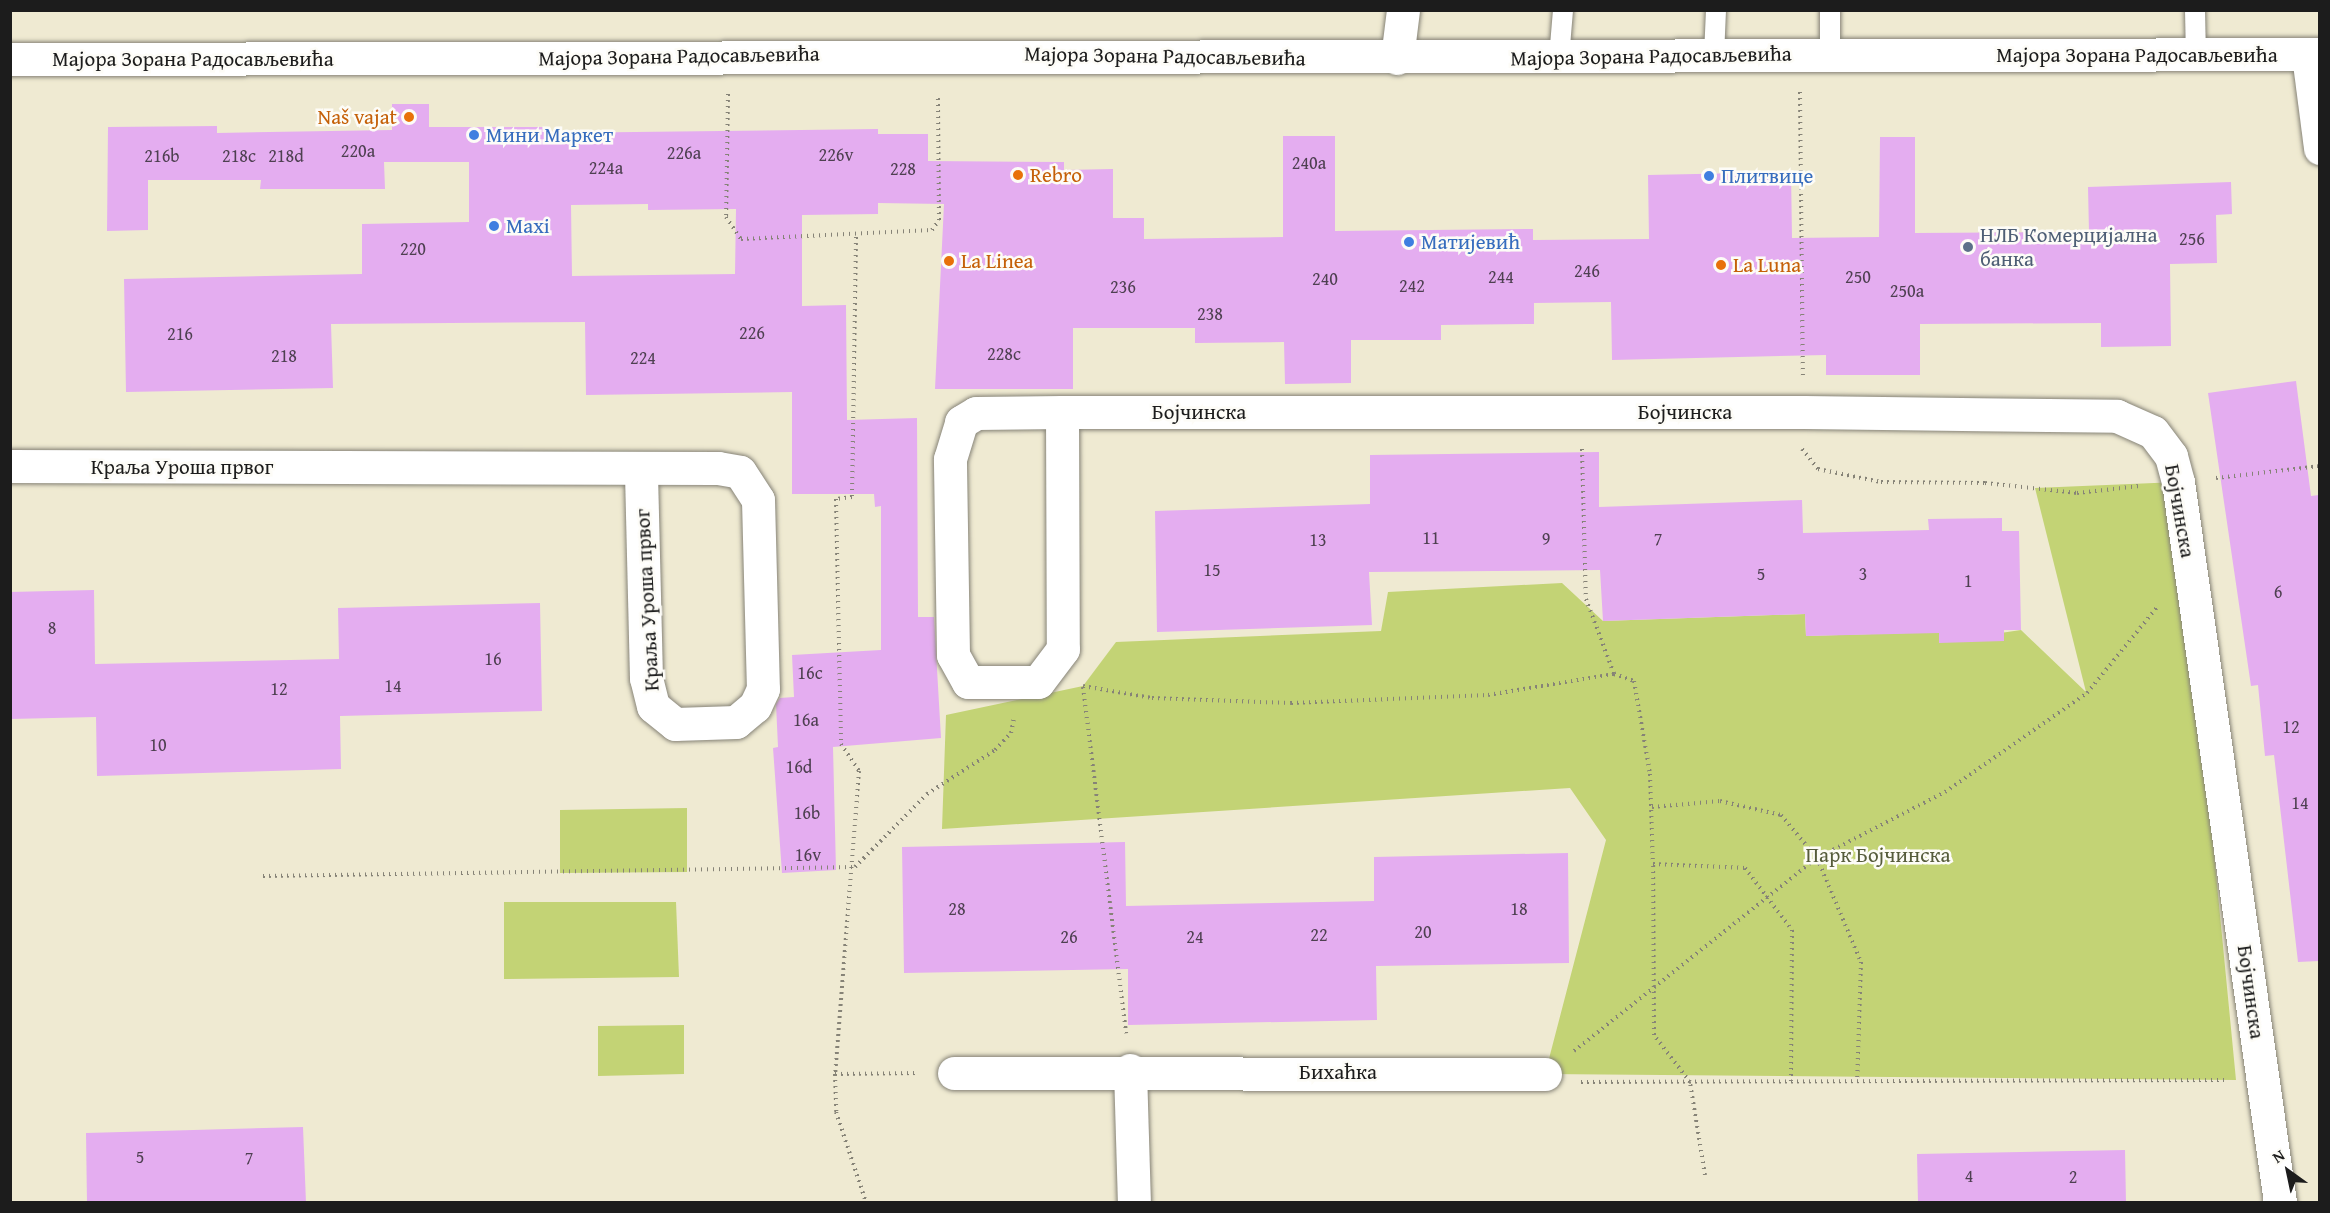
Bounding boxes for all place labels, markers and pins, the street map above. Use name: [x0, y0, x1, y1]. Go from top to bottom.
place label: Naš vajat: [317, 104, 397, 130]
marker: Naš vajat: [402, 110, 416, 124]
place label: Мини Маркет: [486, 122, 613, 148]
marker: Мини Маркет: [467, 128, 481, 142]
place label: Rebro: [1030, 162, 1082, 188]
place label: Плитвице: [1721, 163, 1813, 189]
marker: Rebro: [1011, 168, 1025, 182]
marker: Плитвице: [1702, 169, 1716, 183]
place label: Maxi: [506, 213, 550, 239]
marker: Maxi: [487, 219, 501, 233]
place label: НЛБ Комерцијална банка: [1980, 222, 2157, 272]
place label: Матијевић: [1421, 229, 1520, 255]
marker: Матијевић: [1402, 235, 1416, 249]
marker: НЛБ Комерцијална банка: [1961, 240, 1975, 254]
place label: La Linea: [961, 248, 1033, 274]
place label: La Luna: [1733, 252, 1801, 278]
marker: La Linea: [942, 254, 956, 268]
marker: La Luna: [1714, 258, 1728, 272]

